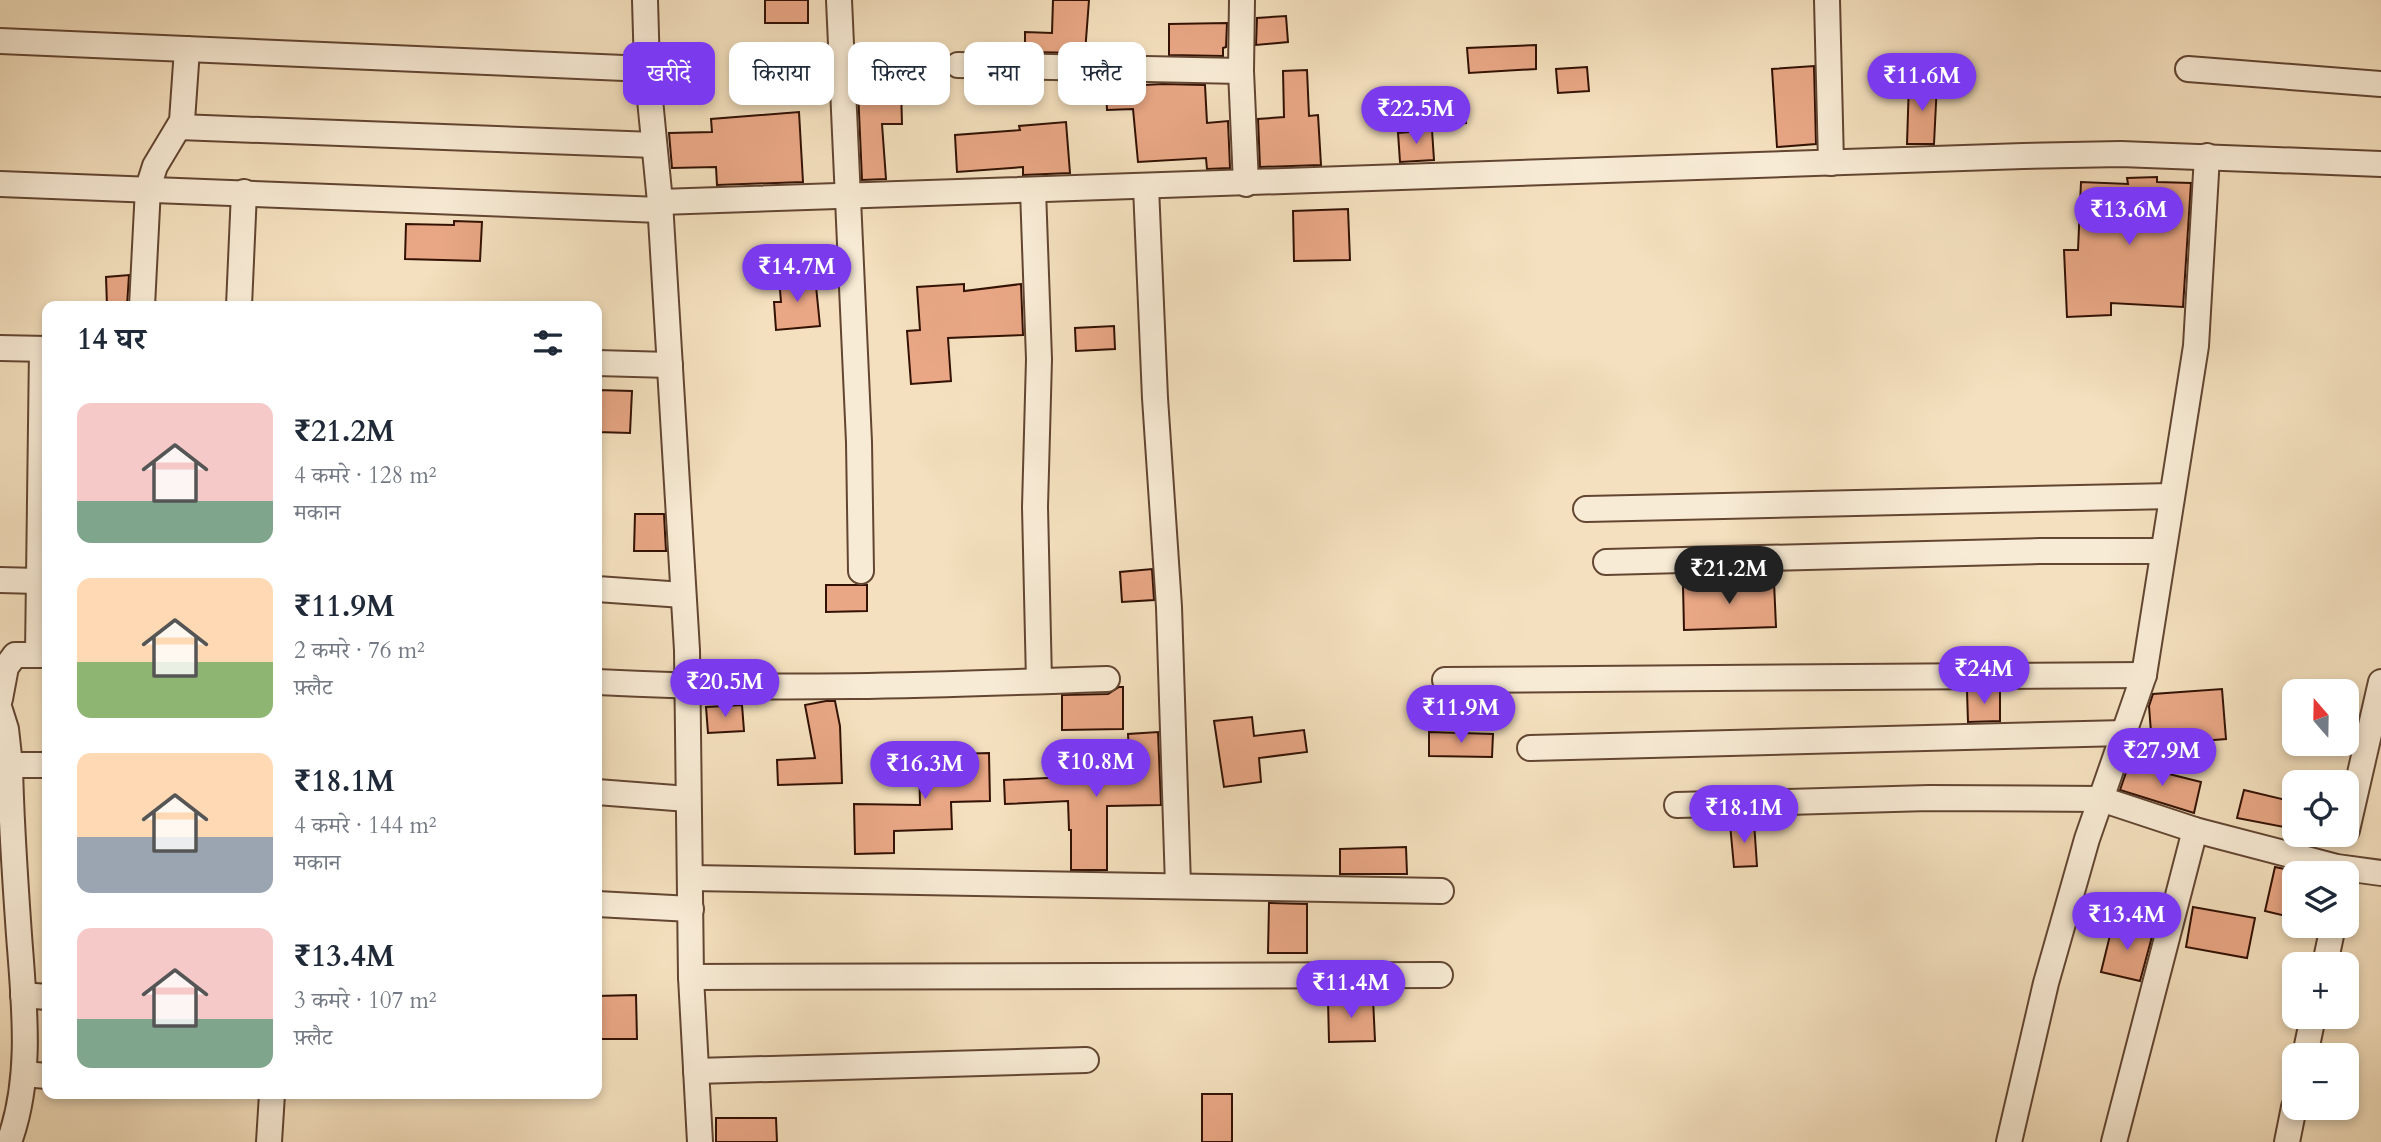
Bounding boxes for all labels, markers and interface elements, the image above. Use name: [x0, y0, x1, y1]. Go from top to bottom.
chip: खरीदें: [623, 42, 715, 105]
chip: किराया: [729, 42, 834, 105]
chip: फ़िल्टर: [848, 42, 950, 105]
chip: नया: [964, 42, 1044, 105]
chip: फ़्लैट: [1058, 42, 1146, 105]
pin: ₹11.6M: [1865, 54, 1979, 113]
text: ₹11.6M: [1883, 60, 1961, 91]
pin: ₹22.5M: [1359, 86, 1473, 146]
text: ₹22.5M: [1377, 93, 1455, 124]
pin: ₹13.6M: [2072, 188, 2186, 247]
text: ₹13.6M: [2090, 194, 2168, 225]
pin: ₹14.7M: [740, 244, 854, 304]
text: ₹14.7M: [758, 251, 836, 282]
text: 14 घर: [77, 319, 146, 360]
icon: filters: [529, 324, 567, 362]
text: ₹21.2M: [294, 411, 395, 452]
icon: home: [133, 431, 217, 515]
text: 4 कमरे · 128 m²: [294, 460, 437, 491]
text: मकान: [294, 497, 341, 528]
pin: ₹21.2M: [1672, 546, 1786, 606]
text: ₹21.2M: [1690, 553, 1768, 584]
text: ₹11.9M: [294, 586, 395, 627]
icon: home: [133, 606, 217, 690]
text: 2 कमरे · 76 m²: [294, 635, 425, 666]
pin: ₹24M: [1943, 646, 2025, 706]
text: ₹24M: [1955, 653, 2013, 684]
pin: ₹20.5M: [668, 660, 782, 719]
text: ₹20.5M: [686, 666, 764, 697]
text: फ़्लैट: [294, 672, 332, 703]
north arrow: [2282, 679, 2359, 756]
map controls: [2282, 679, 2359, 1120]
pin: ₹11.9M: [1404, 686, 1518, 745]
text: ₹11.9M: [1422, 692, 1500, 723]
pin: ₹27.9M: [2105, 728, 2219, 788]
text: ₹27.9M: [2123, 735, 2201, 766]
pin: ₹10.8M: [1039, 740, 1153, 799]
pin: ₹16.3M: [868, 742, 982, 801]
text: ₹10.8M: [1057, 746, 1135, 777]
text: ₹16.3M: [886, 748, 964, 779]
text: ₹18.1M: [294, 761, 395, 802]
button: locate: [2282, 770, 2359, 847]
icon: home: [133, 781, 217, 865]
pin: ₹18.1M: [1687, 786, 1801, 845]
text: ₹18.1M: [1705, 792, 1783, 823]
text: 4 कमरे · 144 m²: [294, 810, 437, 841]
text: मकान: [294, 847, 341, 878]
button: layers: [2282, 861, 2359, 938]
pin: ₹13.4M: [2070, 892, 2184, 952]
text: ₹13.4M: [2088, 899, 2166, 930]
text: ₹13.4M: [294, 936, 395, 977]
button: +: [2282, 952, 2359, 1029]
icon: home: [133, 956, 217, 1040]
pin: ₹11.4M: [1294, 960, 1408, 1020]
text: ₹11.4M: [1312, 967, 1390, 998]
text: 3 कमरे · 107 m²: [294, 985, 437, 1016]
text: फ़्लैट: [294, 1022, 332, 1053]
button: −: [2282, 1043, 2359, 1120]

